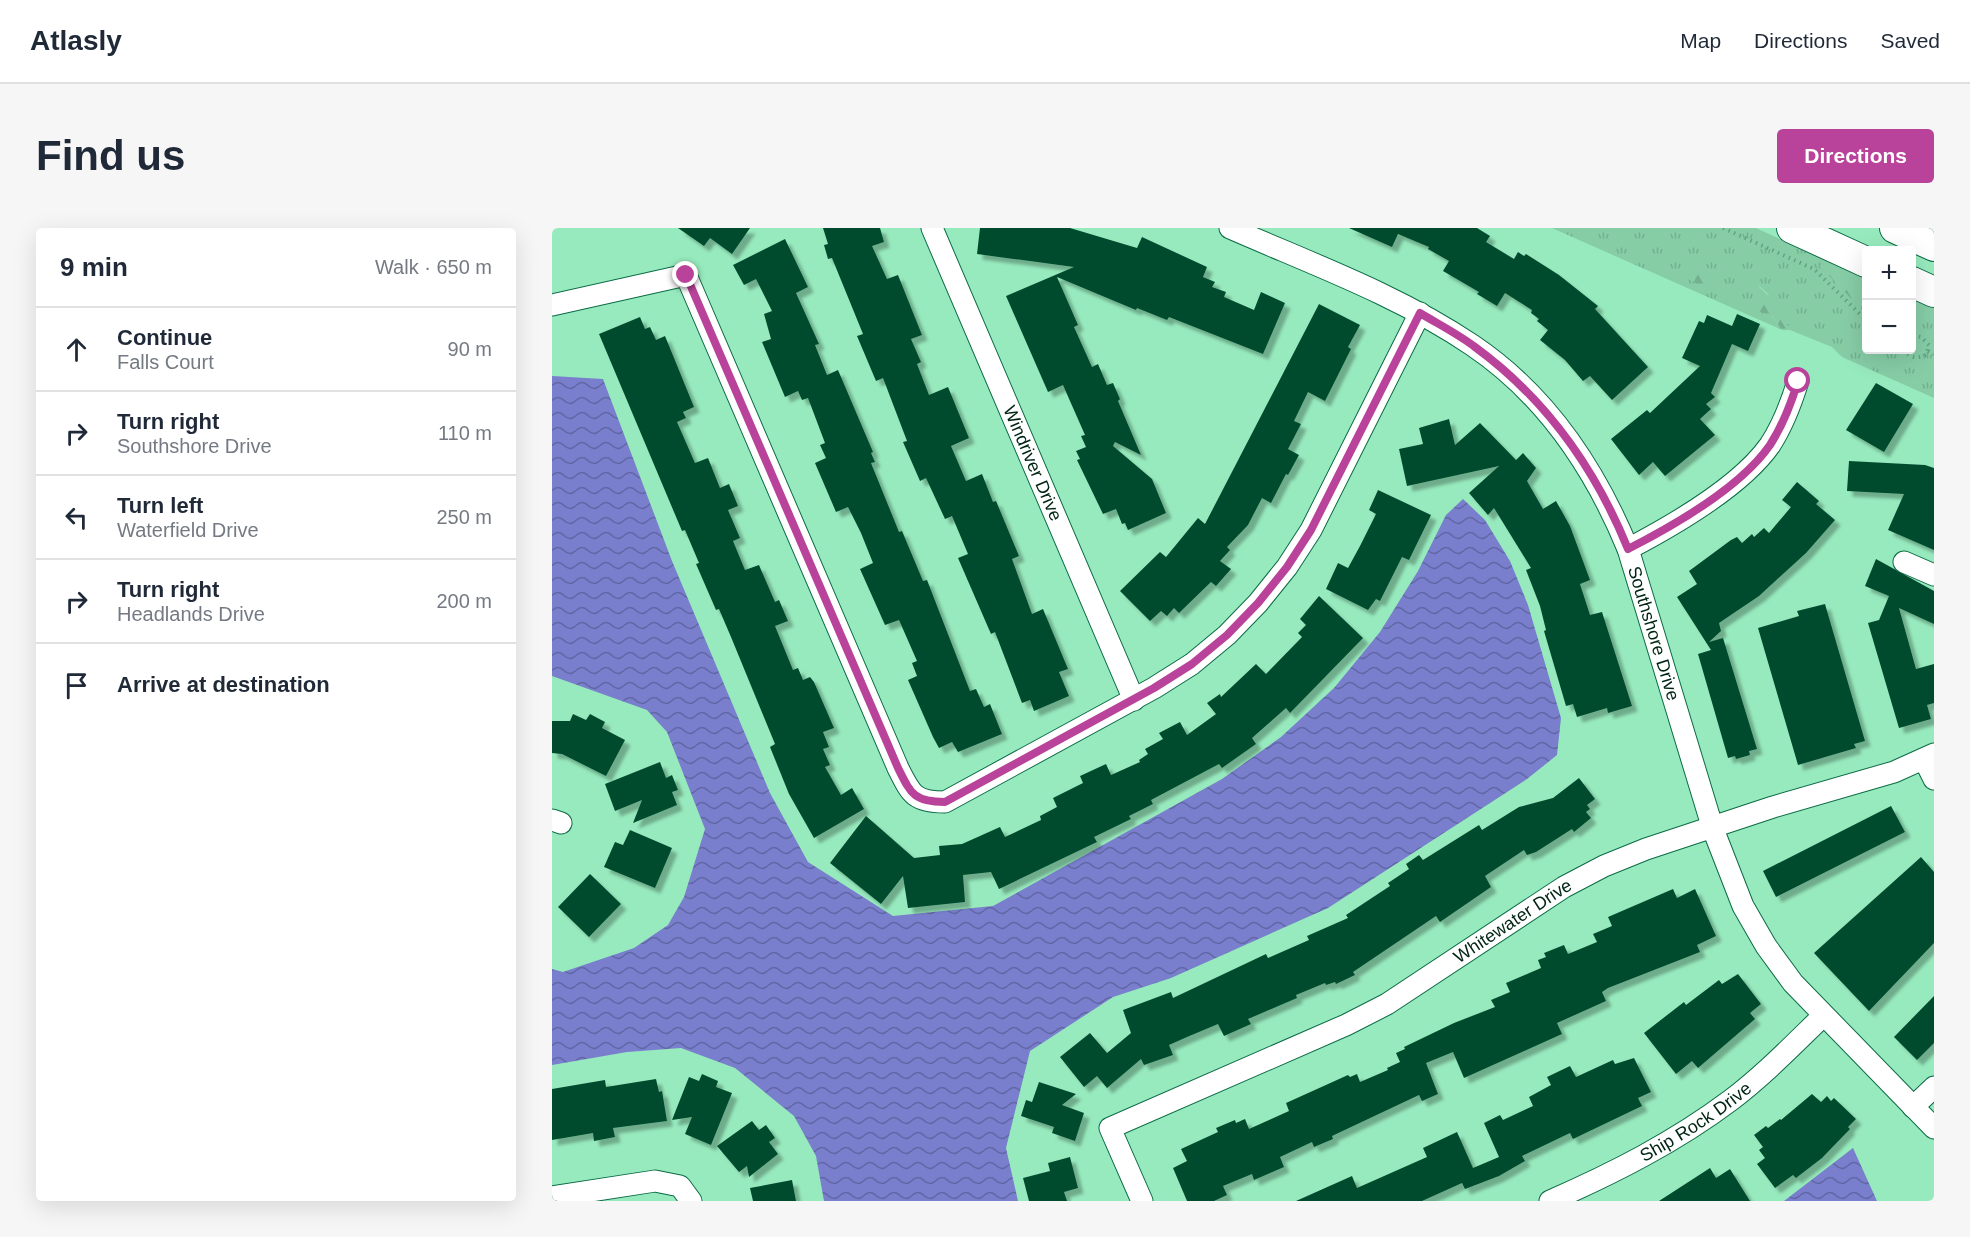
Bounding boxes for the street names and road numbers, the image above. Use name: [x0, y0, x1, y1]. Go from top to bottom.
street label: Windriver Drive: [999, 403, 1066, 524]
street label: Southshore Drive: [1624, 564, 1683, 703]
street label: Whitewater Drive: [1450, 875, 1575, 967]
street label: Ship Rock Drive: [1637, 1078, 1755, 1166]

